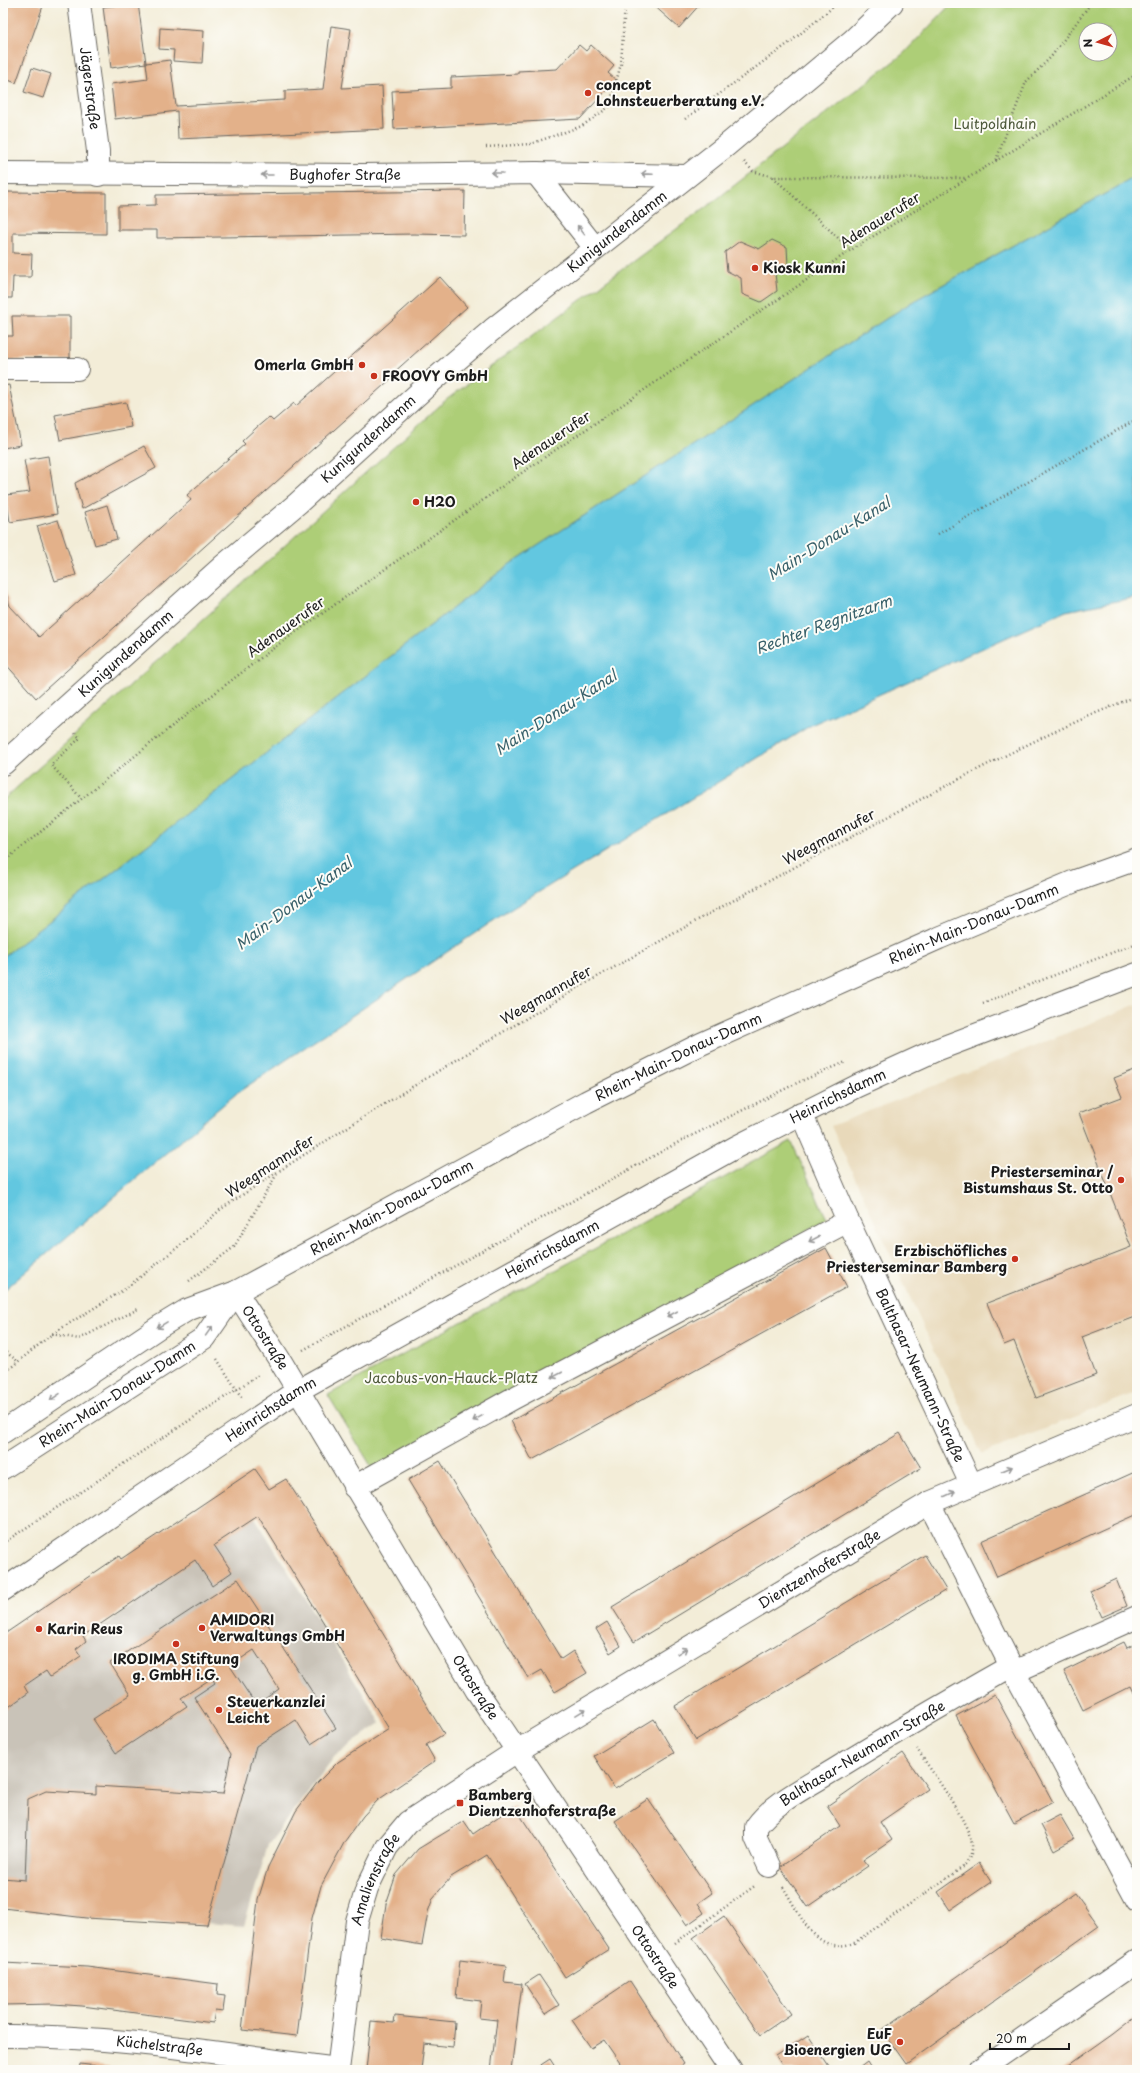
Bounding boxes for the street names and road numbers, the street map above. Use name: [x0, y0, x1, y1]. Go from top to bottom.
street label: Jägerstraße: [75, 46, 106, 131]
street label: Bughofer Straße: [289, 164, 401, 185]
street label: Kunigundendamm: [562, 185, 671, 277]
street label: Adenauerufer: [835, 186, 925, 253]
street label: Kunigundendamm: [316, 390, 420, 487]
street label: Adenauerufer: [507, 405, 595, 474]
street label: Adenauerufer: [242, 591, 329, 662]
street label: Kunigundendamm: [73, 605, 178, 702]
street label: Weegmannufer: [779, 803, 879, 870]
street label: Rhein-Main-Donau-Damm: [885, 878, 1062, 969]
street label: Weegmannufer: [496, 960, 596, 1029]
street label: Rhein-Main-Donau-Damm: [591, 1007, 765, 1106]
street label: Heinrichsdamm: [786, 1063, 889, 1128]
street label: Weegmannufer: [221, 1129, 319, 1202]
street label: Rhein-Main-Donau-Damm: [306, 1154, 477, 1260]
street label: Heinrichsdamm: [501, 1214, 603, 1283]
street label: Balthasar-Neumann-Straße: [871, 1285, 970, 1465]
street label: Ottostraße: [237, 1301, 294, 1374]
street label: Rhein-Main-Donau-Damm: [34, 1335, 200, 1452]
street label: Heinrichsdamm: [221, 1371, 320, 1447]
street label: Dientzenhoferstraße: [754, 1524, 884, 1613]
street label: Ottostraße: [447, 1650, 504, 1724]
street label: Balthasar-Neumann-Straße: [775, 1695, 949, 1811]
street label: Amalienstraße: [345, 1828, 405, 1928]
street label: Ottostraße: [626, 1920, 685, 1993]
street label: Küchelstraße: [115, 2030, 204, 2061]

